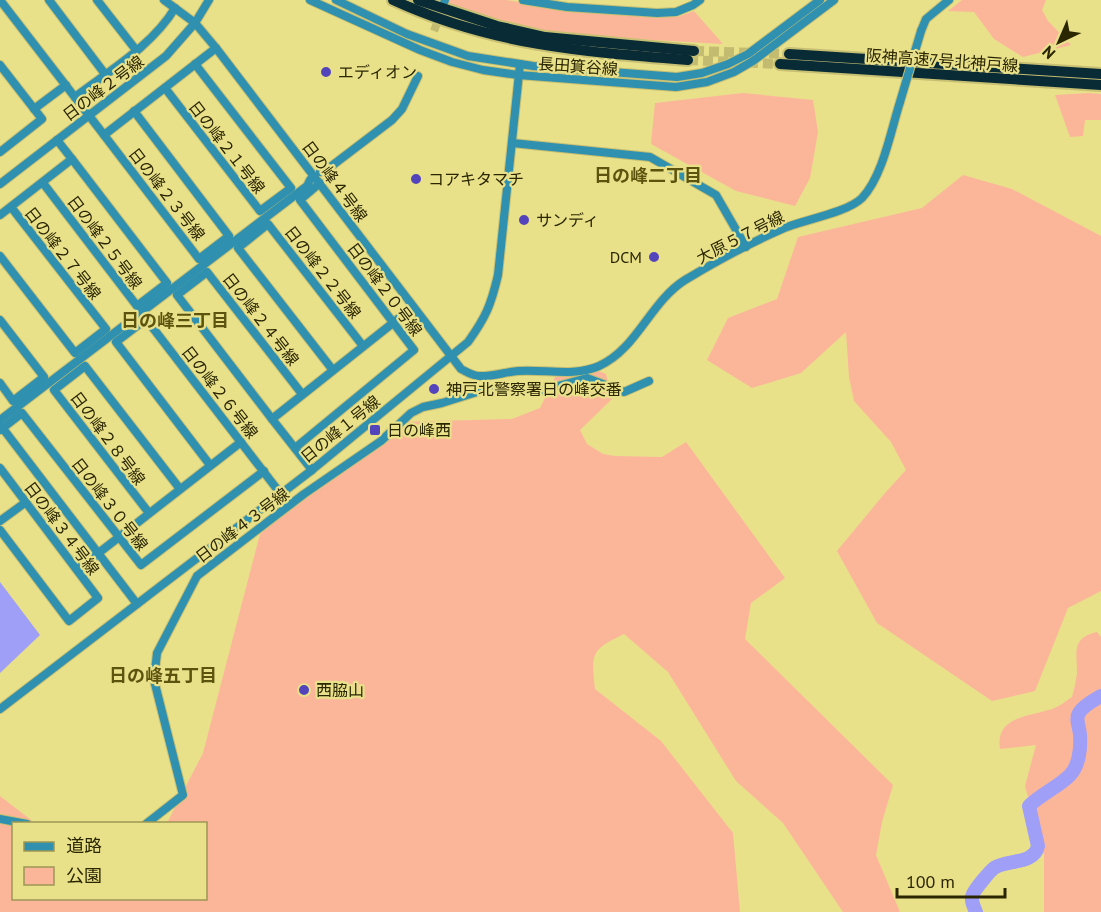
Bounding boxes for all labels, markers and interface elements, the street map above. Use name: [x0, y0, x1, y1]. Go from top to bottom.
north arrow: [1029, 12, 1089, 72]
text: N: [1038, 42, 1059, 64]
street label: 阪神高速7号北神戸線: [865, 45, 1019, 75]
street label: 日の峰２号線: [59, 51, 147, 125]
street label: 長田箕谷線: [537, 53, 619, 79]
place label: エディオン: [338, 62, 417, 82]
marker: エディオン: [319, 65, 333, 79]
street label: 日の峰２１号線: [185, 97, 269, 197]
street label: 日の峰４号線: [298, 137, 372, 225]
street label: 日の峰２３号線: [125, 144, 209, 244]
district label: 日の峰二丁目: [594, 164, 702, 187]
place label: コアキタマチ: [428, 169, 524, 189]
marker: コアキタマチ: [409, 172, 423, 186]
street label: 日の峰２５号線: [63, 191, 147, 293]
street label: 日の峰２７号線: [21, 203, 105, 303]
street label: 大原５７号線: [693, 206, 787, 268]
place label: サンディ: [536, 210, 599, 230]
marker: サンディ: [517, 213, 531, 227]
street label: 日の峰２２号線: [281, 222, 365, 322]
street label: 日の峰２０号線: [343, 238, 427, 340]
place label: DCM: [610, 247, 642, 267]
marker: DCM: [647, 250, 661, 264]
street label: 日の峰２４号線: [219, 269, 303, 369]
district label: 日の峰三丁目: [121, 309, 229, 332]
street label: 日の峰２６号線: [178, 342, 262, 442]
place label: 神戸北警察署日の峰交番: [446, 379, 622, 399]
marker: 神戸北警察署日の峰交番: [427, 382, 441, 396]
street label: 日の峰２８号線: [66, 387, 150, 489]
street label: 日の峰１号線: [296, 391, 384, 467]
place label: 日の峰西: [387, 420, 451, 440]
marker: 日の峰西: [368, 423, 382, 437]
street label: 日の峰３０号線: [68, 454, 152, 554]
street label: 日の峰３４号線: [20, 477, 104, 579]
street label: 日の峰４３号線: [191, 483, 293, 567]
district label: 日の峰五丁目: [109, 664, 217, 687]
place label: 西脇山: [316, 680, 364, 700]
marker: 西脇山: [297, 683, 311, 697]
legend: [12, 822, 207, 900]
text: 道路: [66, 834, 102, 857]
scale bar: [897, 861, 1005, 899]
text: 公園: [66, 864, 102, 887]
text: 100 m: [906, 870, 955, 893]

